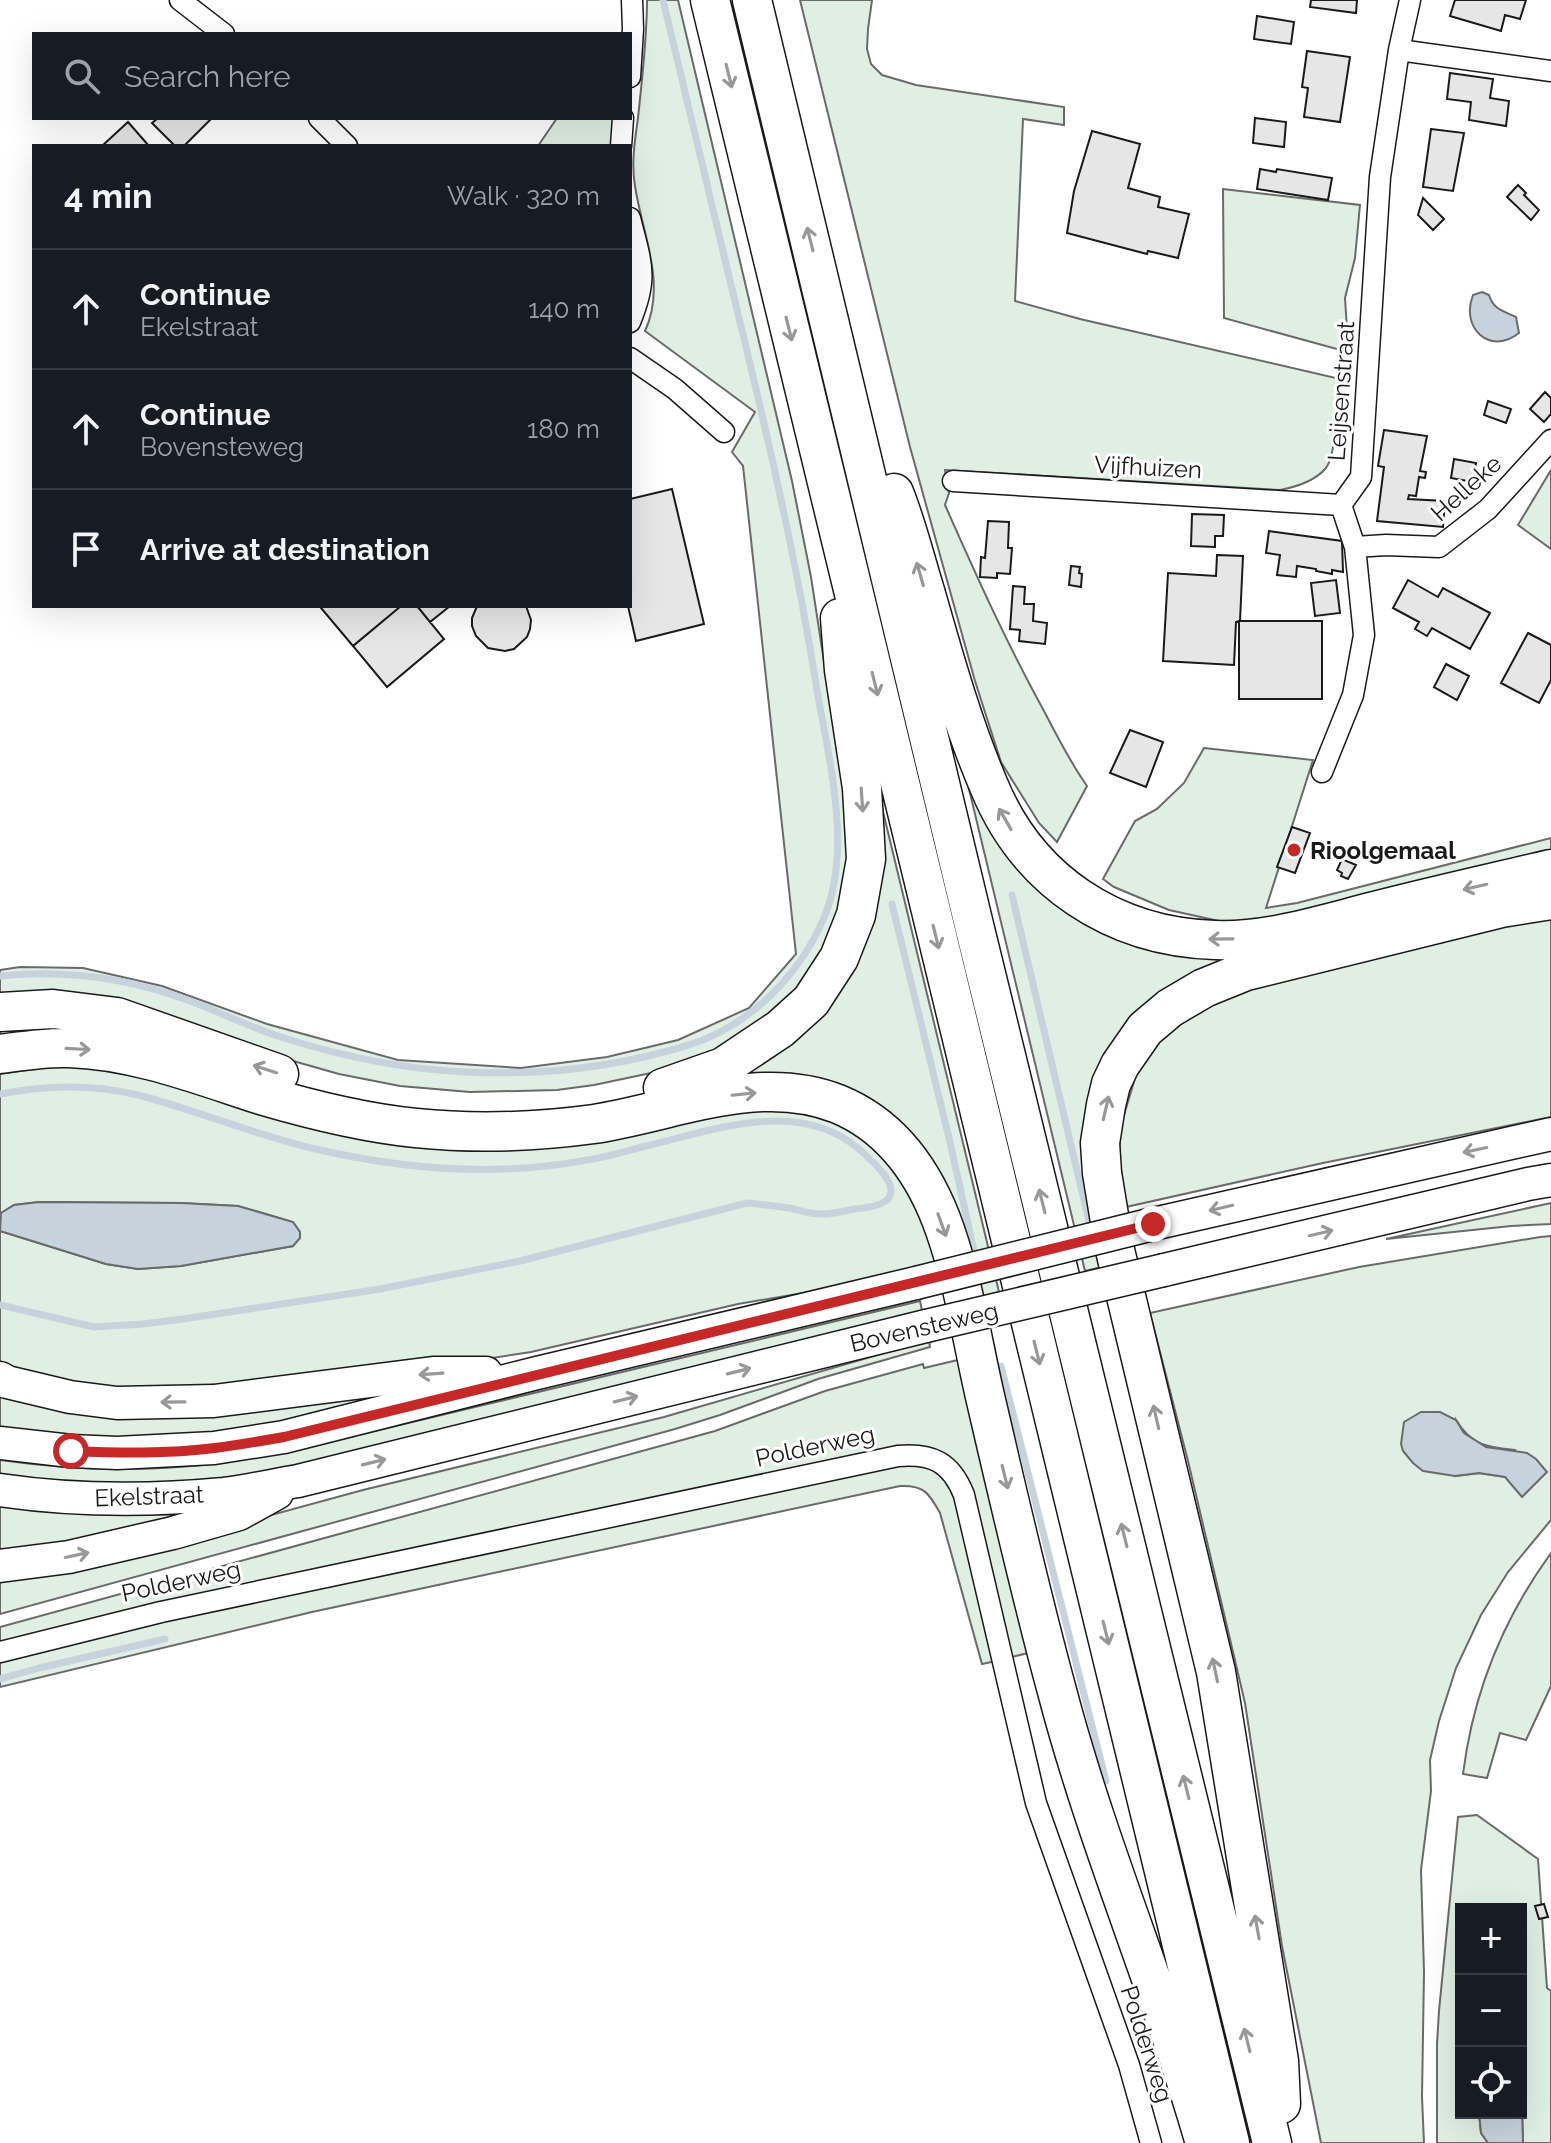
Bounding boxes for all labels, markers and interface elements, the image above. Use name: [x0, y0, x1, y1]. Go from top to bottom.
search box: [32, 32, 632, 120]
icon: search: [60, 54, 104, 98]
text: Search here: [124, 59, 291, 94]
one-way arrow: [722, 62, 737, 88]
text: 4 min: [64, 176, 152, 216]
text: Walk · 320 m: [447, 181, 600, 211]
one-way arrow: [802, 226, 817, 252]
text: Continue: [140, 277, 271, 312]
icon: ahead: [64, 287, 108, 331]
text: 140 m: [528, 294, 600, 324]
text: Ekelstraat: [140, 312, 259, 342]
one-way arrow: [783, 315, 798, 341]
street label: Leijsenstraat: [1322, 320, 1360, 462]
text: Continue: [140, 397, 271, 432]
icon: ahead: [64, 407, 108, 451]
text: 180 m: [527, 414, 600, 444]
text: Bovensteweg: [140, 432, 304, 462]
street label: Helleke: [1425, 449, 1507, 527]
street label: Vijfhuizen: [1093, 450, 1203, 484]
icon: arrive: [64, 527, 108, 571]
text: Arrive at destination: [140, 532, 430, 567]
one-way arrow: [911, 562, 926, 587]
one-way arrow: [868, 671, 883, 697]
one-way arrow: [855, 786, 870, 813]
one-way arrow: [997, 808, 1013, 831]
place label: Rioolgemaal: [1310, 836, 1456, 865]
marker: Rioolgemaal: [1285, 841, 1303, 859]
one-way arrow: [1463, 880, 1488, 895]
one-way arrow: [930, 923, 945, 949]
one-way arrow: [1208, 932, 1235, 947]
one-way arrow: [64, 1042, 91, 1057]
one-way arrow: [253, 1061, 278, 1075]
one-way arrow: [730, 1087, 757, 1102]
one-way arrow: [1099, 1095, 1114, 1121]
one-way arrow: [1462, 1143, 1488, 1158]
one-way arrow: [1034, 1188, 1049, 1214]
one-way arrow: [1209, 1201, 1235, 1216]
route end: [1135, 1206, 1171, 1242]
one-way arrow: [936, 1212, 950, 1236]
one-way arrow: [1308, 1225, 1334, 1240]
street label: Bovensteweg: [847, 1296, 1001, 1358]
one-way arrow: [1030, 1339, 1045, 1365]
one-way arrow: [726, 1363, 751, 1378]
one-way arrow: [418, 1367, 445, 1382]
one-way arrow: [613, 1391, 638, 1406]
one-way arrow: [160, 1394, 187, 1409]
one-way arrow: [1148, 1405, 1163, 1431]
street label: Polderweg: [753, 1419, 877, 1473]
route start: [53, 1433, 89, 1469]
one-way arrow: [360, 1453, 386, 1468]
one-way arrow: [998, 1463, 1013, 1489]
street label: Ekelstraat: [94, 1480, 204, 1512]
one-way arrow: [1116, 1522, 1131, 1548]
one-way arrow: [64, 1546, 89, 1561]
street label: Polderweg: [119, 1554, 243, 1608]
one-way arrow: [1099, 1619, 1114, 1645]
one-way arrow: [1207, 1658, 1222, 1684]
one-way arrow: [1177, 1775, 1192, 1801]
map controls: [1455, 1903, 1527, 2119]
button: +: [1455, 1903, 1527, 1975]
one-way arrow: [1248, 1915, 1263, 1940]
button: −: [1455, 1975, 1527, 2047]
street label: Polderweg: [1115, 1982, 1179, 2106]
one-way arrow: [1239, 2028, 1254, 2053]
button: locate: [1455, 2047, 1527, 2119]

